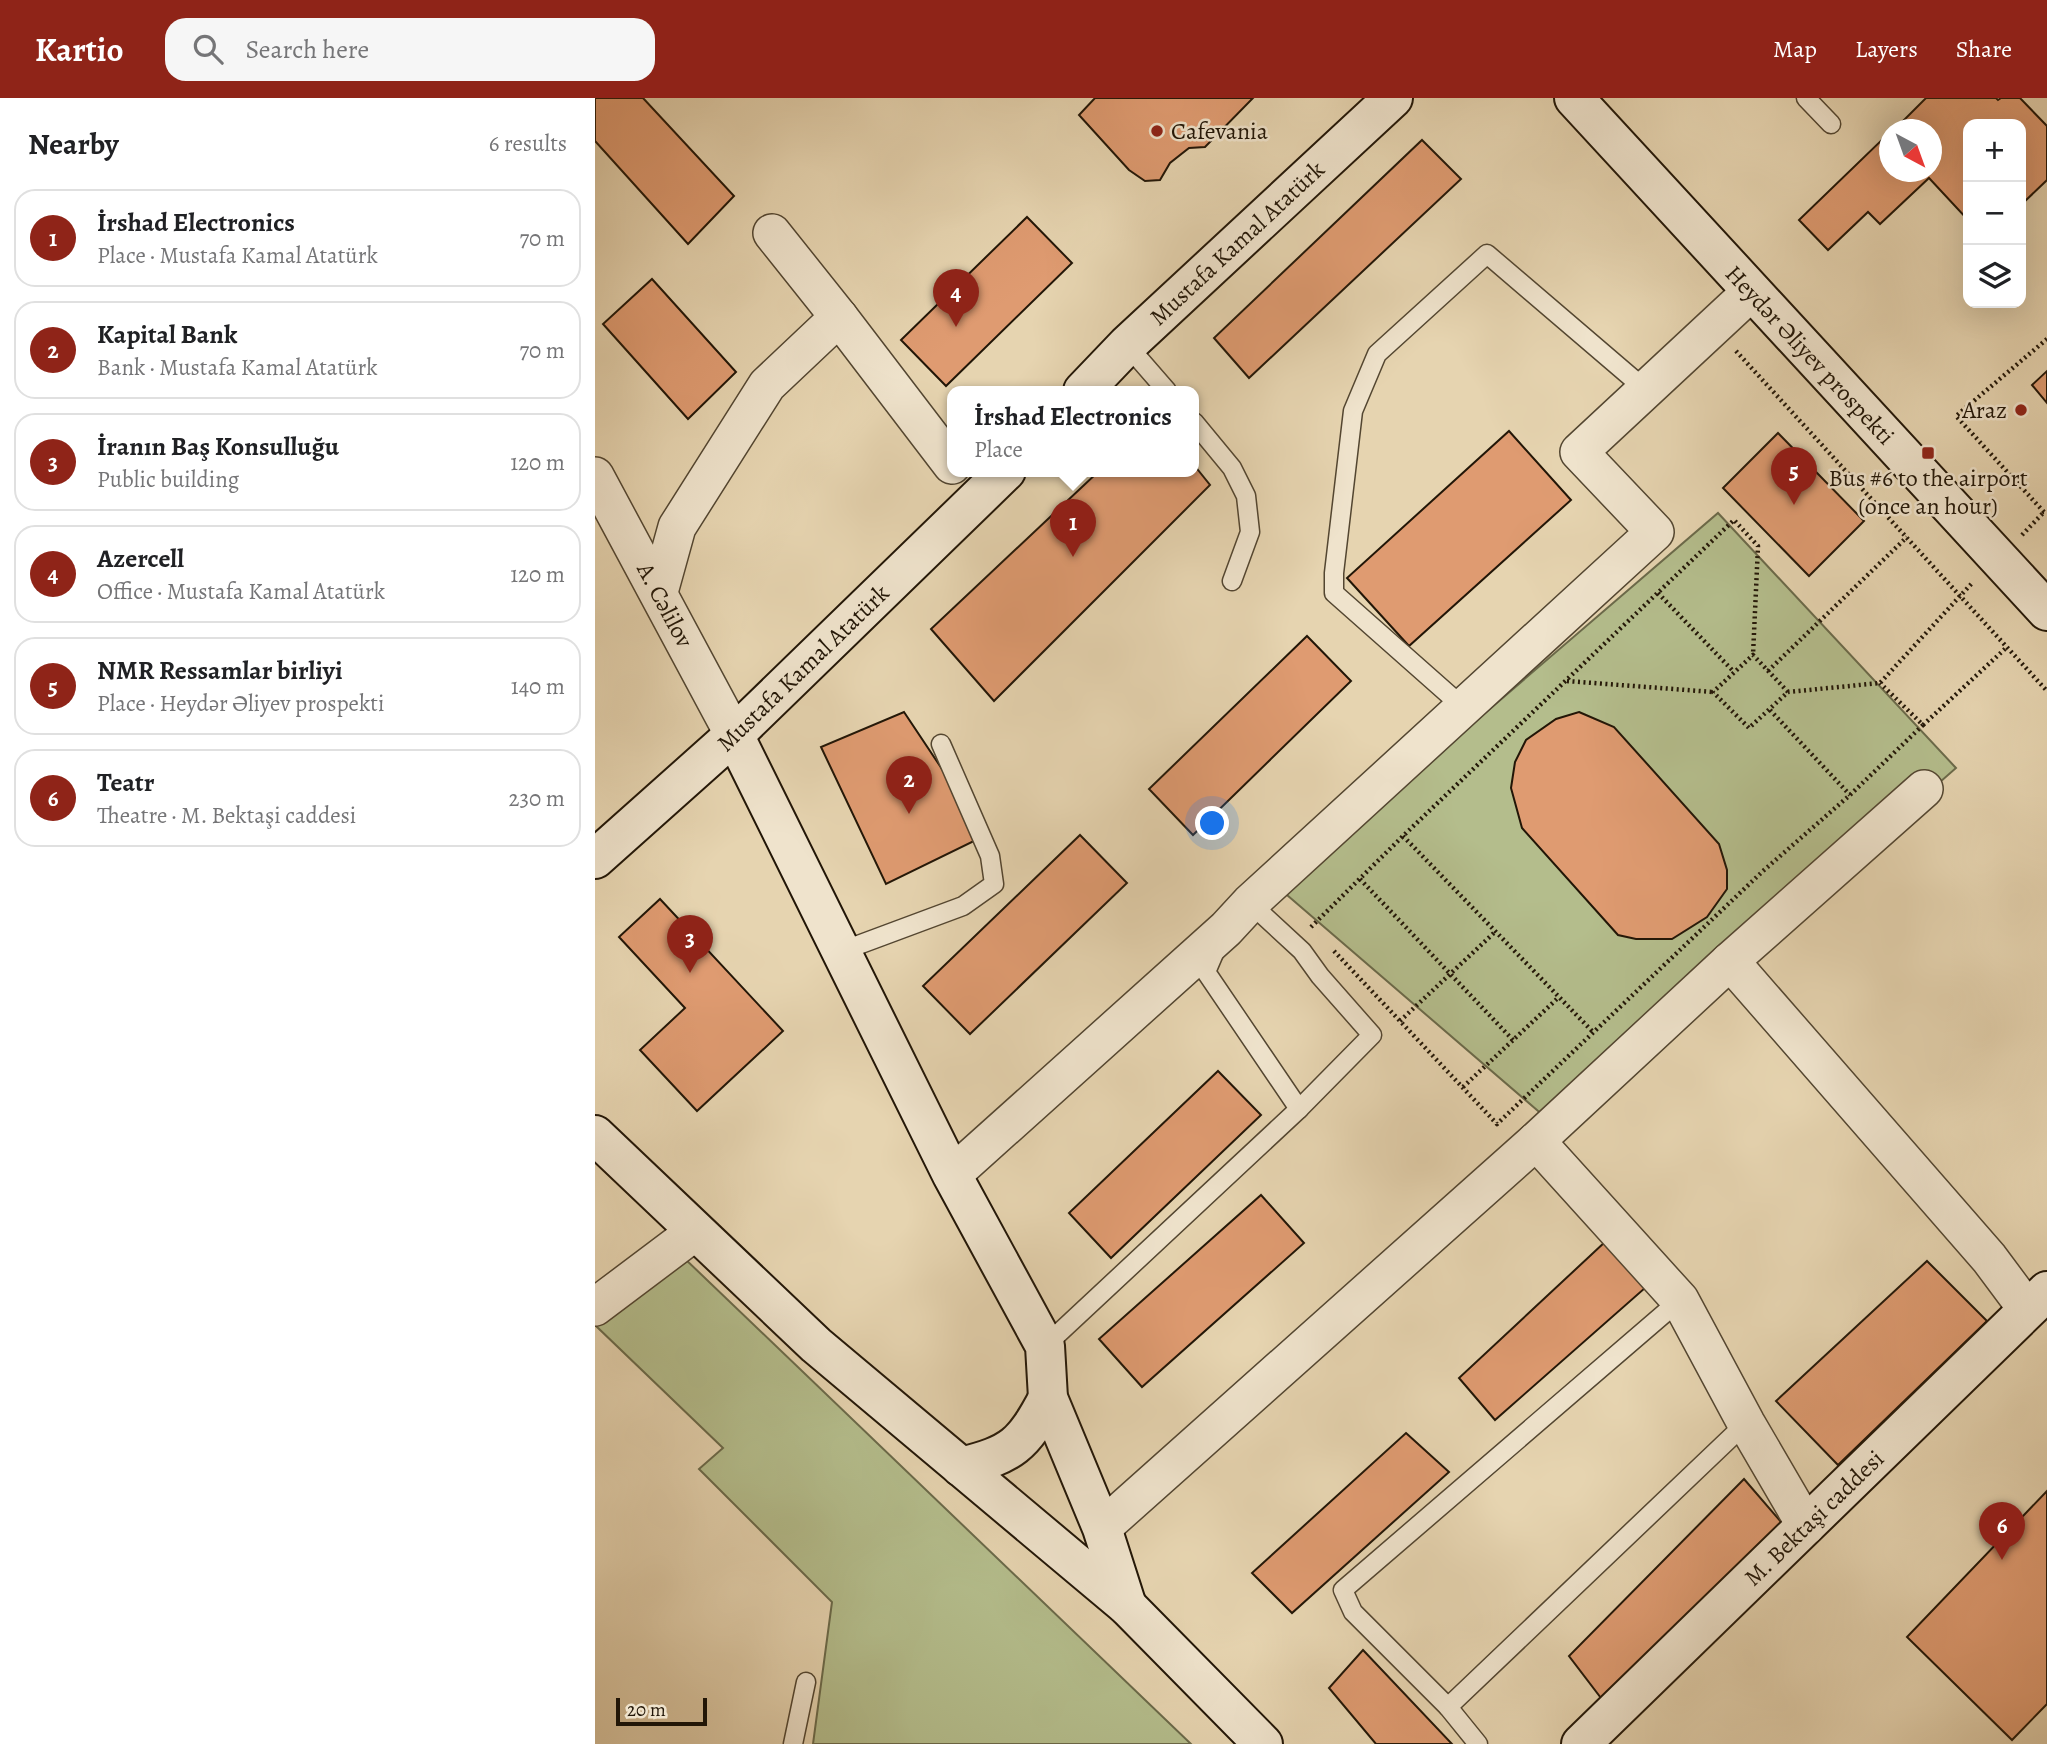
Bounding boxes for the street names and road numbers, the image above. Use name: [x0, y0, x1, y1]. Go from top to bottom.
street label: Mustafa Kamal Atatürk: [1143, 153, 1331, 332]
street label: Heydər Əliyev prospekti: [1718, 258, 1902, 452]
street label: A. Cəlilov: [629, 556, 701, 653]
street label: Mustafa Kamal Atatürk: [710, 577, 896, 759]
street label: M. Bektaşi caddesi: [1737, 1443, 1891, 1593]

